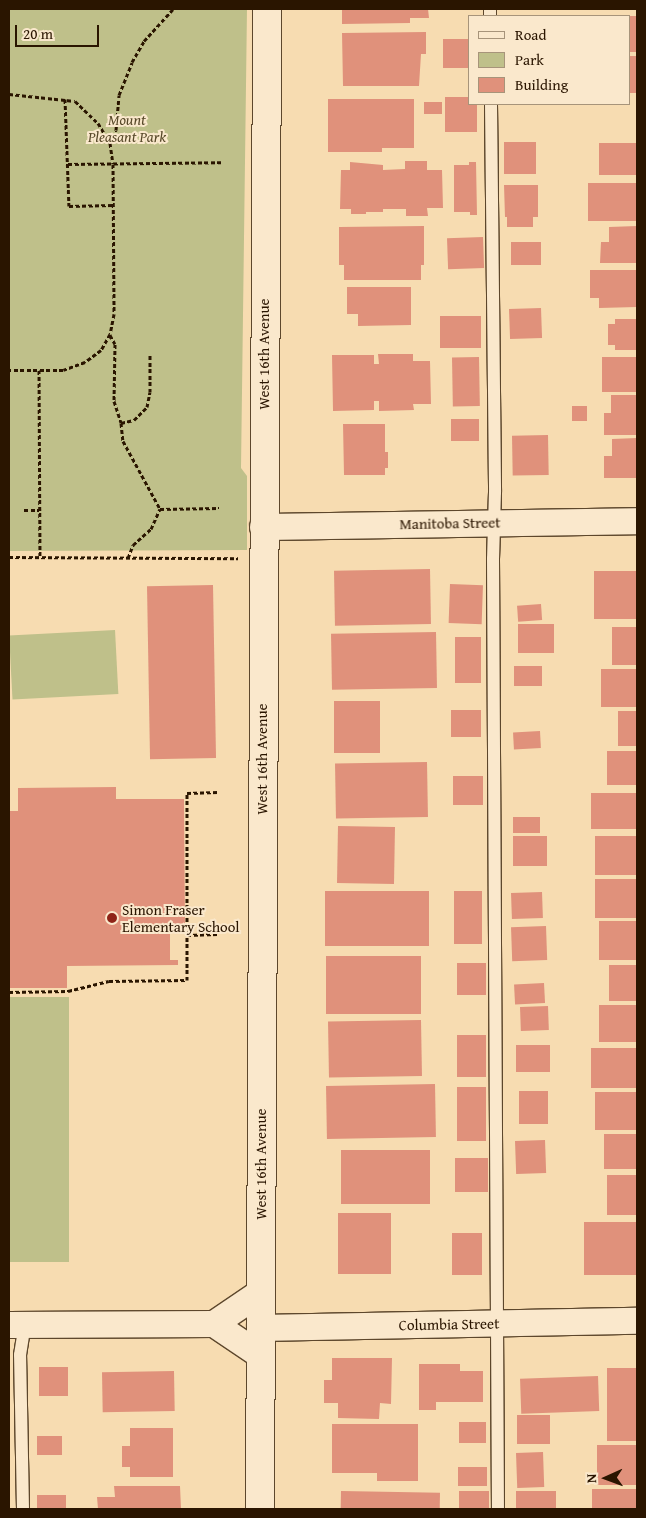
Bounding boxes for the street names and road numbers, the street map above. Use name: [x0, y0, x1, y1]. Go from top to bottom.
street label: West 16th Avenue: [255, 298, 273, 410]
street label: Manitoba Street: [399, 513, 501, 533]
street label: West 16th Avenue: [253, 703, 271, 815]
street label: West 16th Avenue: [252, 1108, 270, 1220]
street label: Columbia Street: [399, 1314, 499, 1334]

